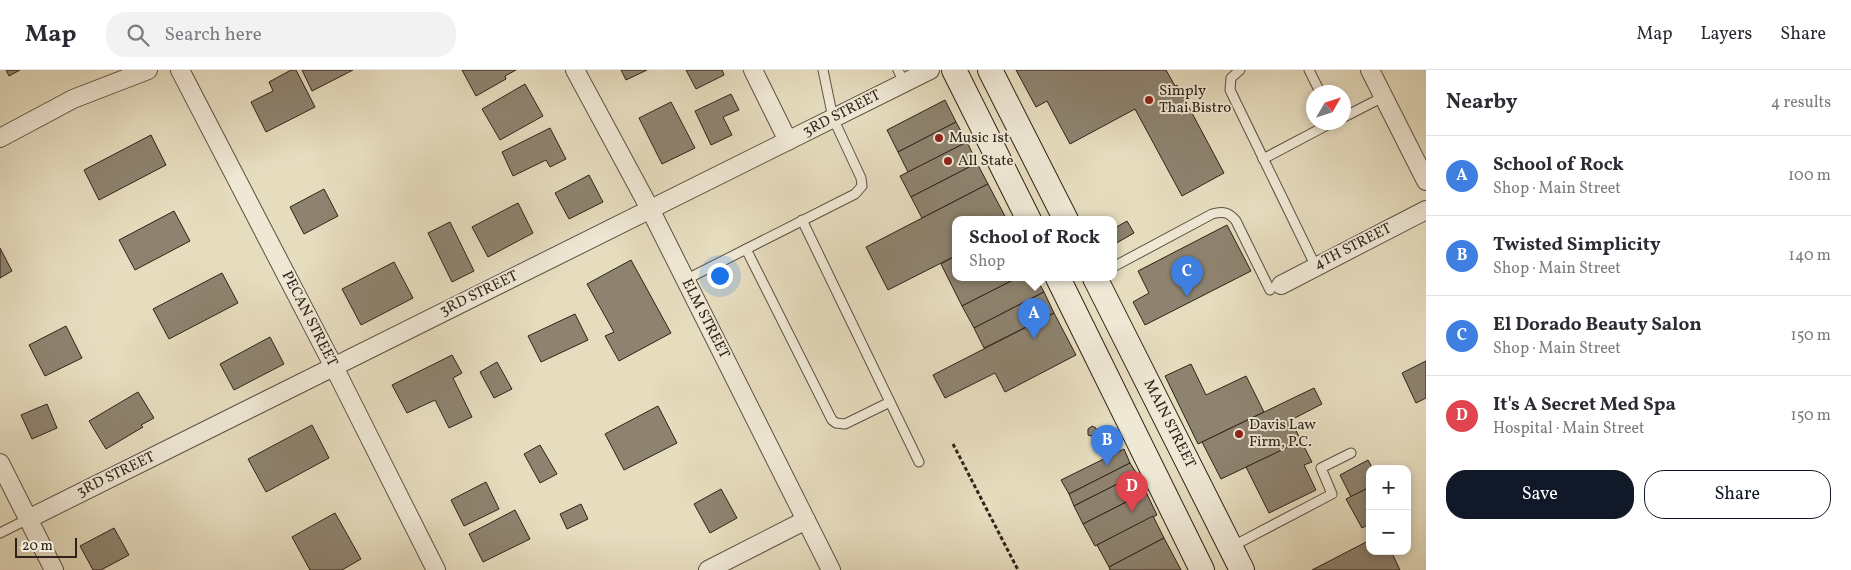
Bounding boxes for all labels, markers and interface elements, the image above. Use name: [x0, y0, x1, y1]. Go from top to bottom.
search box: [106, 12, 456, 57]
text: Map: [25, 18, 76, 52]
icon: search: [124, 21, 152, 49]
text: Search here: [164, 22, 262, 48]
text: Map: [1636, 22, 1672, 47]
text: Layers: [1700, 22, 1752, 47]
text: Share: [1780, 22, 1826, 47]
place label: Simply Thai Bistro: [1159, 81, 1231, 119]
street label: 3RD STREET: [799, 85, 885, 143]
north arrow: [1306, 85, 1351, 130]
text: Nearby: [1446, 88, 1517, 117]
text: 4 results: [1771, 92, 1831, 114]
marker: Simply Thai Bistro: [1143, 94, 1155, 106]
place label: Music 1st: [949, 128, 1009, 149]
marker: Music 1st: [933, 132, 945, 144]
place label: All State: [958, 151, 1014, 172]
text: School of Rock: [1493, 152, 1624, 178]
marker: All State: [942, 155, 954, 167]
text: A: [1456, 165, 1468, 187]
text: 100 m: [1788, 165, 1831, 187]
text: Shop · Main Street: [1493, 178, 1621, 200]
popup: [952, 216, 1117, 281]
street label: 4TH STREET: [1311, 218, 1396, 276]
text: School of Rock: [969, 225, 1100, 251]
text: Twisted Simplicity: [1493, 232, 1661, 258]
text: B: [1457, 245, 1467, 267]
text: 140 m: [1789, 245, 1831, 267]
text: Shop: [969, 251, 1005, 273]
pin: C: [1171, 256, 1203, 297]
text: Shop · Main Street: [1493, 258, 1621, 280]
your location: [707, 263, 733, 289]
street label: 3RD STREET: [436, 266, 522, 322]
street label: PECAN STREET: [276, 268, 342, 371]
street label: ELM STREET: [676, 275, 734, 363]
pin: A: [1018, 298, 1050, 339]
text: El Dorado Beauty Salon: [1493, 312, 1702, 338]
text: C: [1457, 325, 1467, 347]
text: 150 m: [1790, 325, 1831, 347]
text: Shop · Main Street: [1493, 338, 1621, 360]
street label: MAIN STREET: [1138, 376, 1200, 472]
text: It's A Secret Med Spa: [1493, 392, 1676, 418]
text: D: [1456, 405, 1468, 427]
text: 150 m: [1790, 405, 1831, 427]
place label: Davis Law Firm, P.C.: [1249, 415, 1316, 453]
text: Hospital · Main Street: [1493, 418, 1645, 440]
pin: B: [1091, 425, 1123, 466]
marker: Davis Law Firm, P.C.: [1233, 428, 1245, 440]
street label: 3RD STREET: [73, 447, 159, 503]
map controls: [1366, 465, 1411, 555]
button: +: [1366, 465, 1411, 510]
button: Save: [1446, 470, 1634, 519]
button: Share: [1644, 470, 1831, 519]
pin: D: [1116, 471, 1148, 512]
button: −: [1366, 510, 1411, 555]
scale bar: [15, 535, 78, 558]
text: 20 m: [22, 537, 53, 556]

